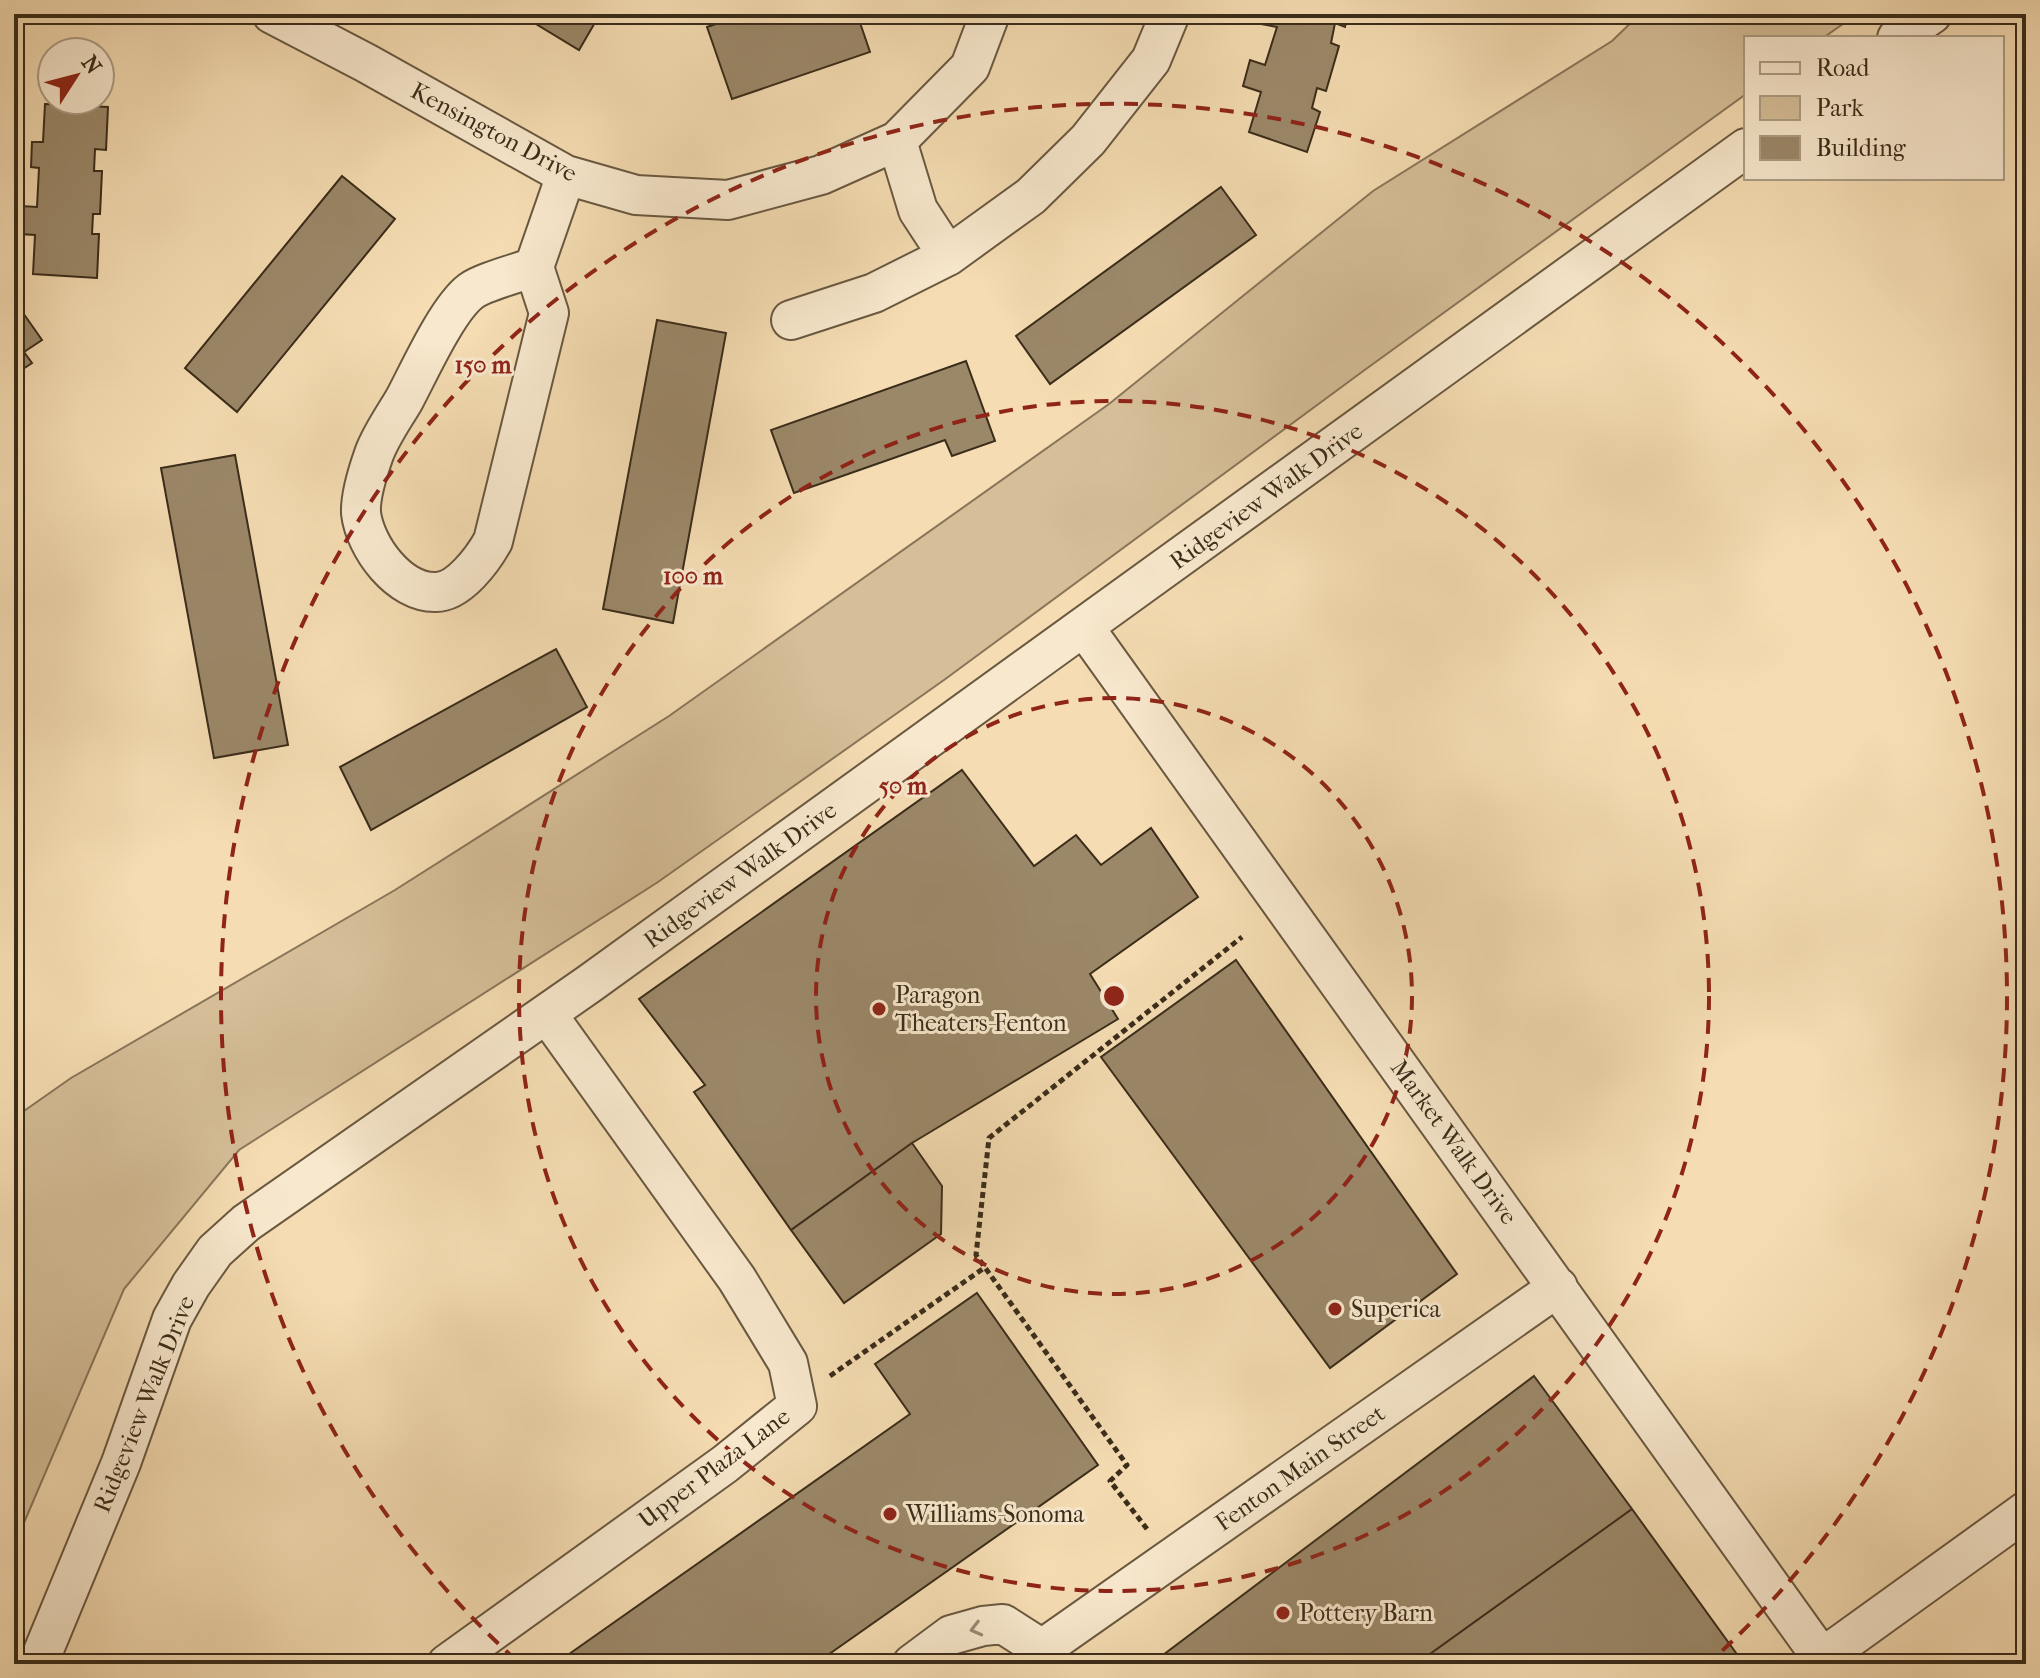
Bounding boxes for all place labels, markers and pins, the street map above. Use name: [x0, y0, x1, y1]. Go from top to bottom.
place label: Paragon Theaters-Fenton: [895, 981, 1067, 1037]
centre of rings: [1100, 982, 1128, 1010]
marker: Paragon Theaters-Fenton: [870, 1000, 888, 1018]
place label: Superica: [1351, 1295, 1441, 1323]
marker: Superica: [1326, 1300, 1344, 1318]
place label: Williams-Sonoma: [905, 1500, 1085, 1528]
marker: Williams-Sonoma: [881, 1505, 899, 1523]
place label: Pottery Barn: [1299, 1599, 1433, 1627]
marker: Pottery Barn: [1274, 1604, 1292, 1622]

